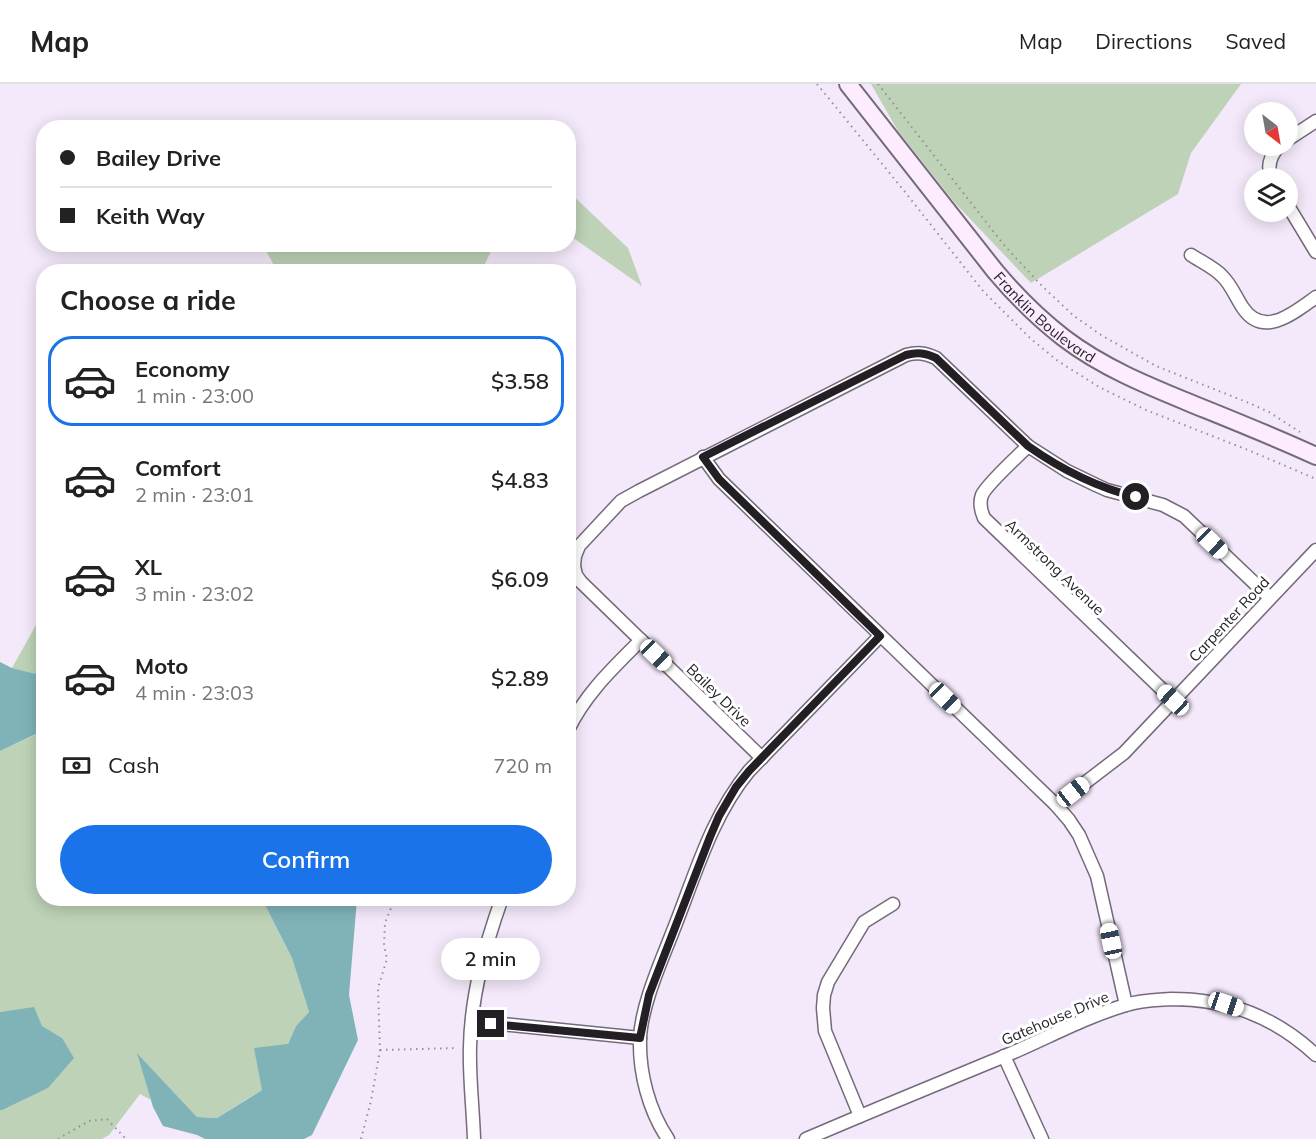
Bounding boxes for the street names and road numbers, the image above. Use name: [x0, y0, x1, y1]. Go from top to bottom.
street label: Franklin Boulevard: [990, 267, 1099, 366]
street label: Armstrong Avenue: [1002, 515, 1108, 619]
street label: Carpenter Road: [1185, 572, 1273, 666]
street label: Bailey Drive: [683, 660, 755, 730]
street label: Gatehouse Drive: [998, 987, 1112, 1049]

